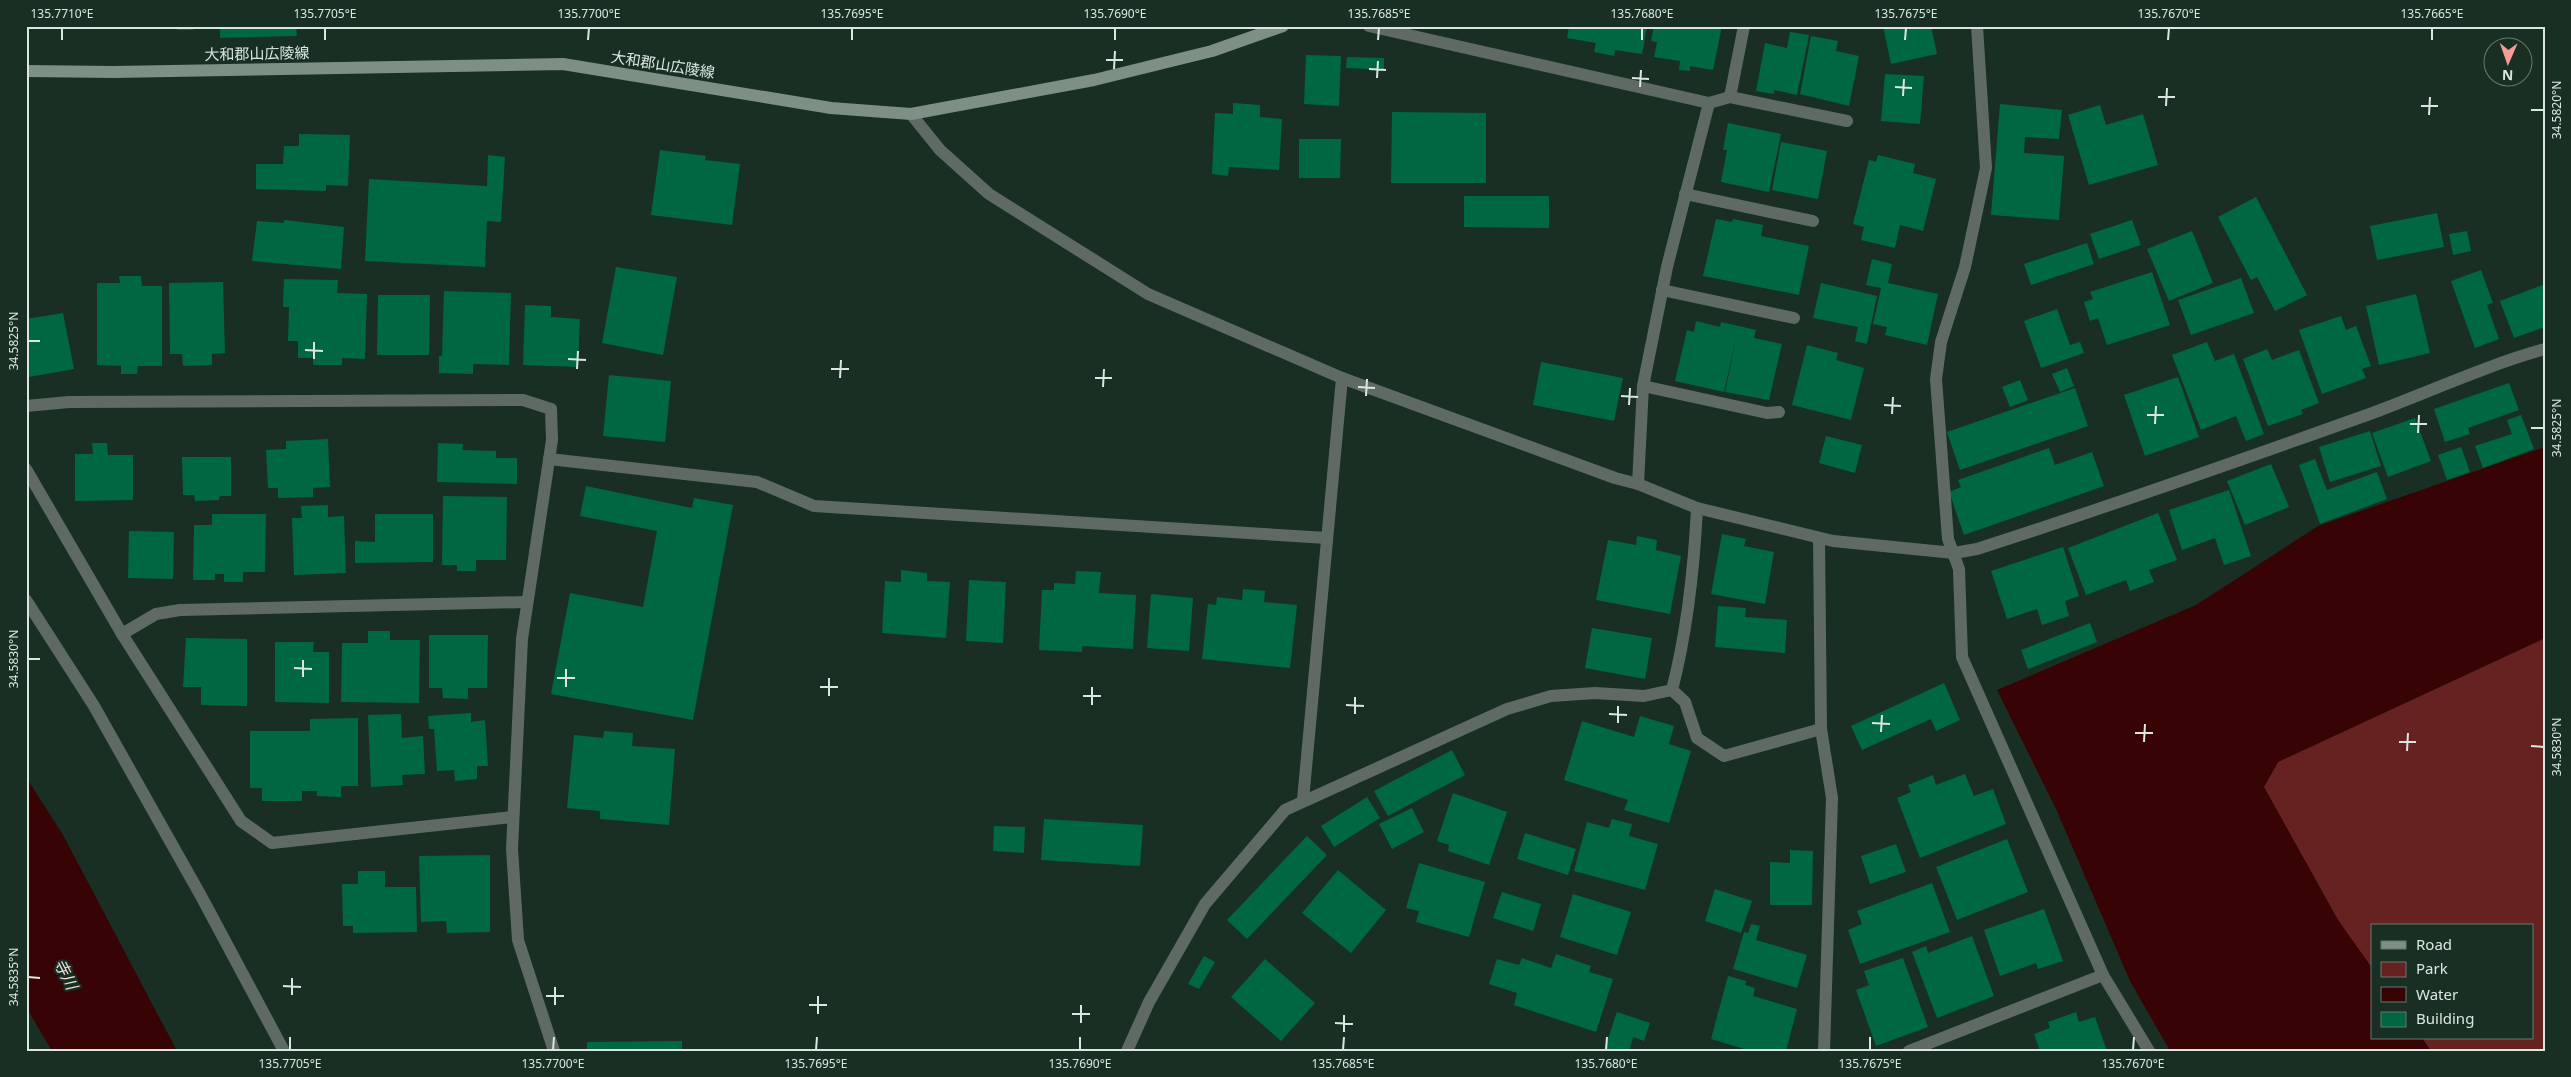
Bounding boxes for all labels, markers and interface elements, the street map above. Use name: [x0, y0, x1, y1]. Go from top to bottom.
text: 135.7710°E: [30, 5, 94, 22]
text: 135.7705°E: [293, 5, 357, 22]
text: 135.7700°E: [557, 5, 621, 22]
text: 135.7695°E: [820, 5, 884, 22]
text: 135.7690°E: [1083, 5, 1147, 22]
text: 135.7685°E: [1347, 5, 1411, 22]
text: 135.7680°E: [1610, 5, 1674, 22]
text: 135.7675°E: [1874, 5, 1938, 22]
text: 135.7670°E: [2137, 5, 2201, 22]
text: 135.7665°E: [2400, 5, 2464, 22]
north arrow: [2484, 38, 2534, 88]
street label: 大和郡山広陵線: [204, 42, 310, 64]
street label: 大和郡山広陵線: [610, 46, 716, 82]
text: N: [2502, 66, 2514, 85]
text: 34.5820°N: [2548, 81, 2565, 139]
text: 34.5825°N: [5, 312, 22, 370]
text: 34.5825°N: [2548, 399, 2565, 457]
text: 34.5830°N: [5, 630, 22, 688]
text: 34.5830°N: [2548, 718, 2565, 776]
legend: [2371, 924, 2534, 1040]
text: Road: [2416, 934, 2452, 954]
text: 34.5835°N: [5, 948, 22, 1006]
water label: 寺川: [49, 955, 84, 995]
text: Park: [2416, 958, 2448, 978]
text: Water: [2416, 984, 2458, 1004]
text: Building: [2416, 1008, 2474, 1028]
text: 135.7705°E: [258, 1055, 322, 1072]
text: 135.7700°E: [521, 1055, 585, 1072]
text: 135.7695°E: [784, 1055, 848, 1072]
text: 135.7690°E: [1048, 1055, 1112, 1072]
text: 135.7685°E: [1311, 1055, 1375, 1072]
text: 135.7680°E: [1574, 1055, 1638, 1072]
text: 135.7675°E: [1838, 1055, 1902, 1072]
text: 135.7670°E: [2101, 1055, 2165, 1072]

